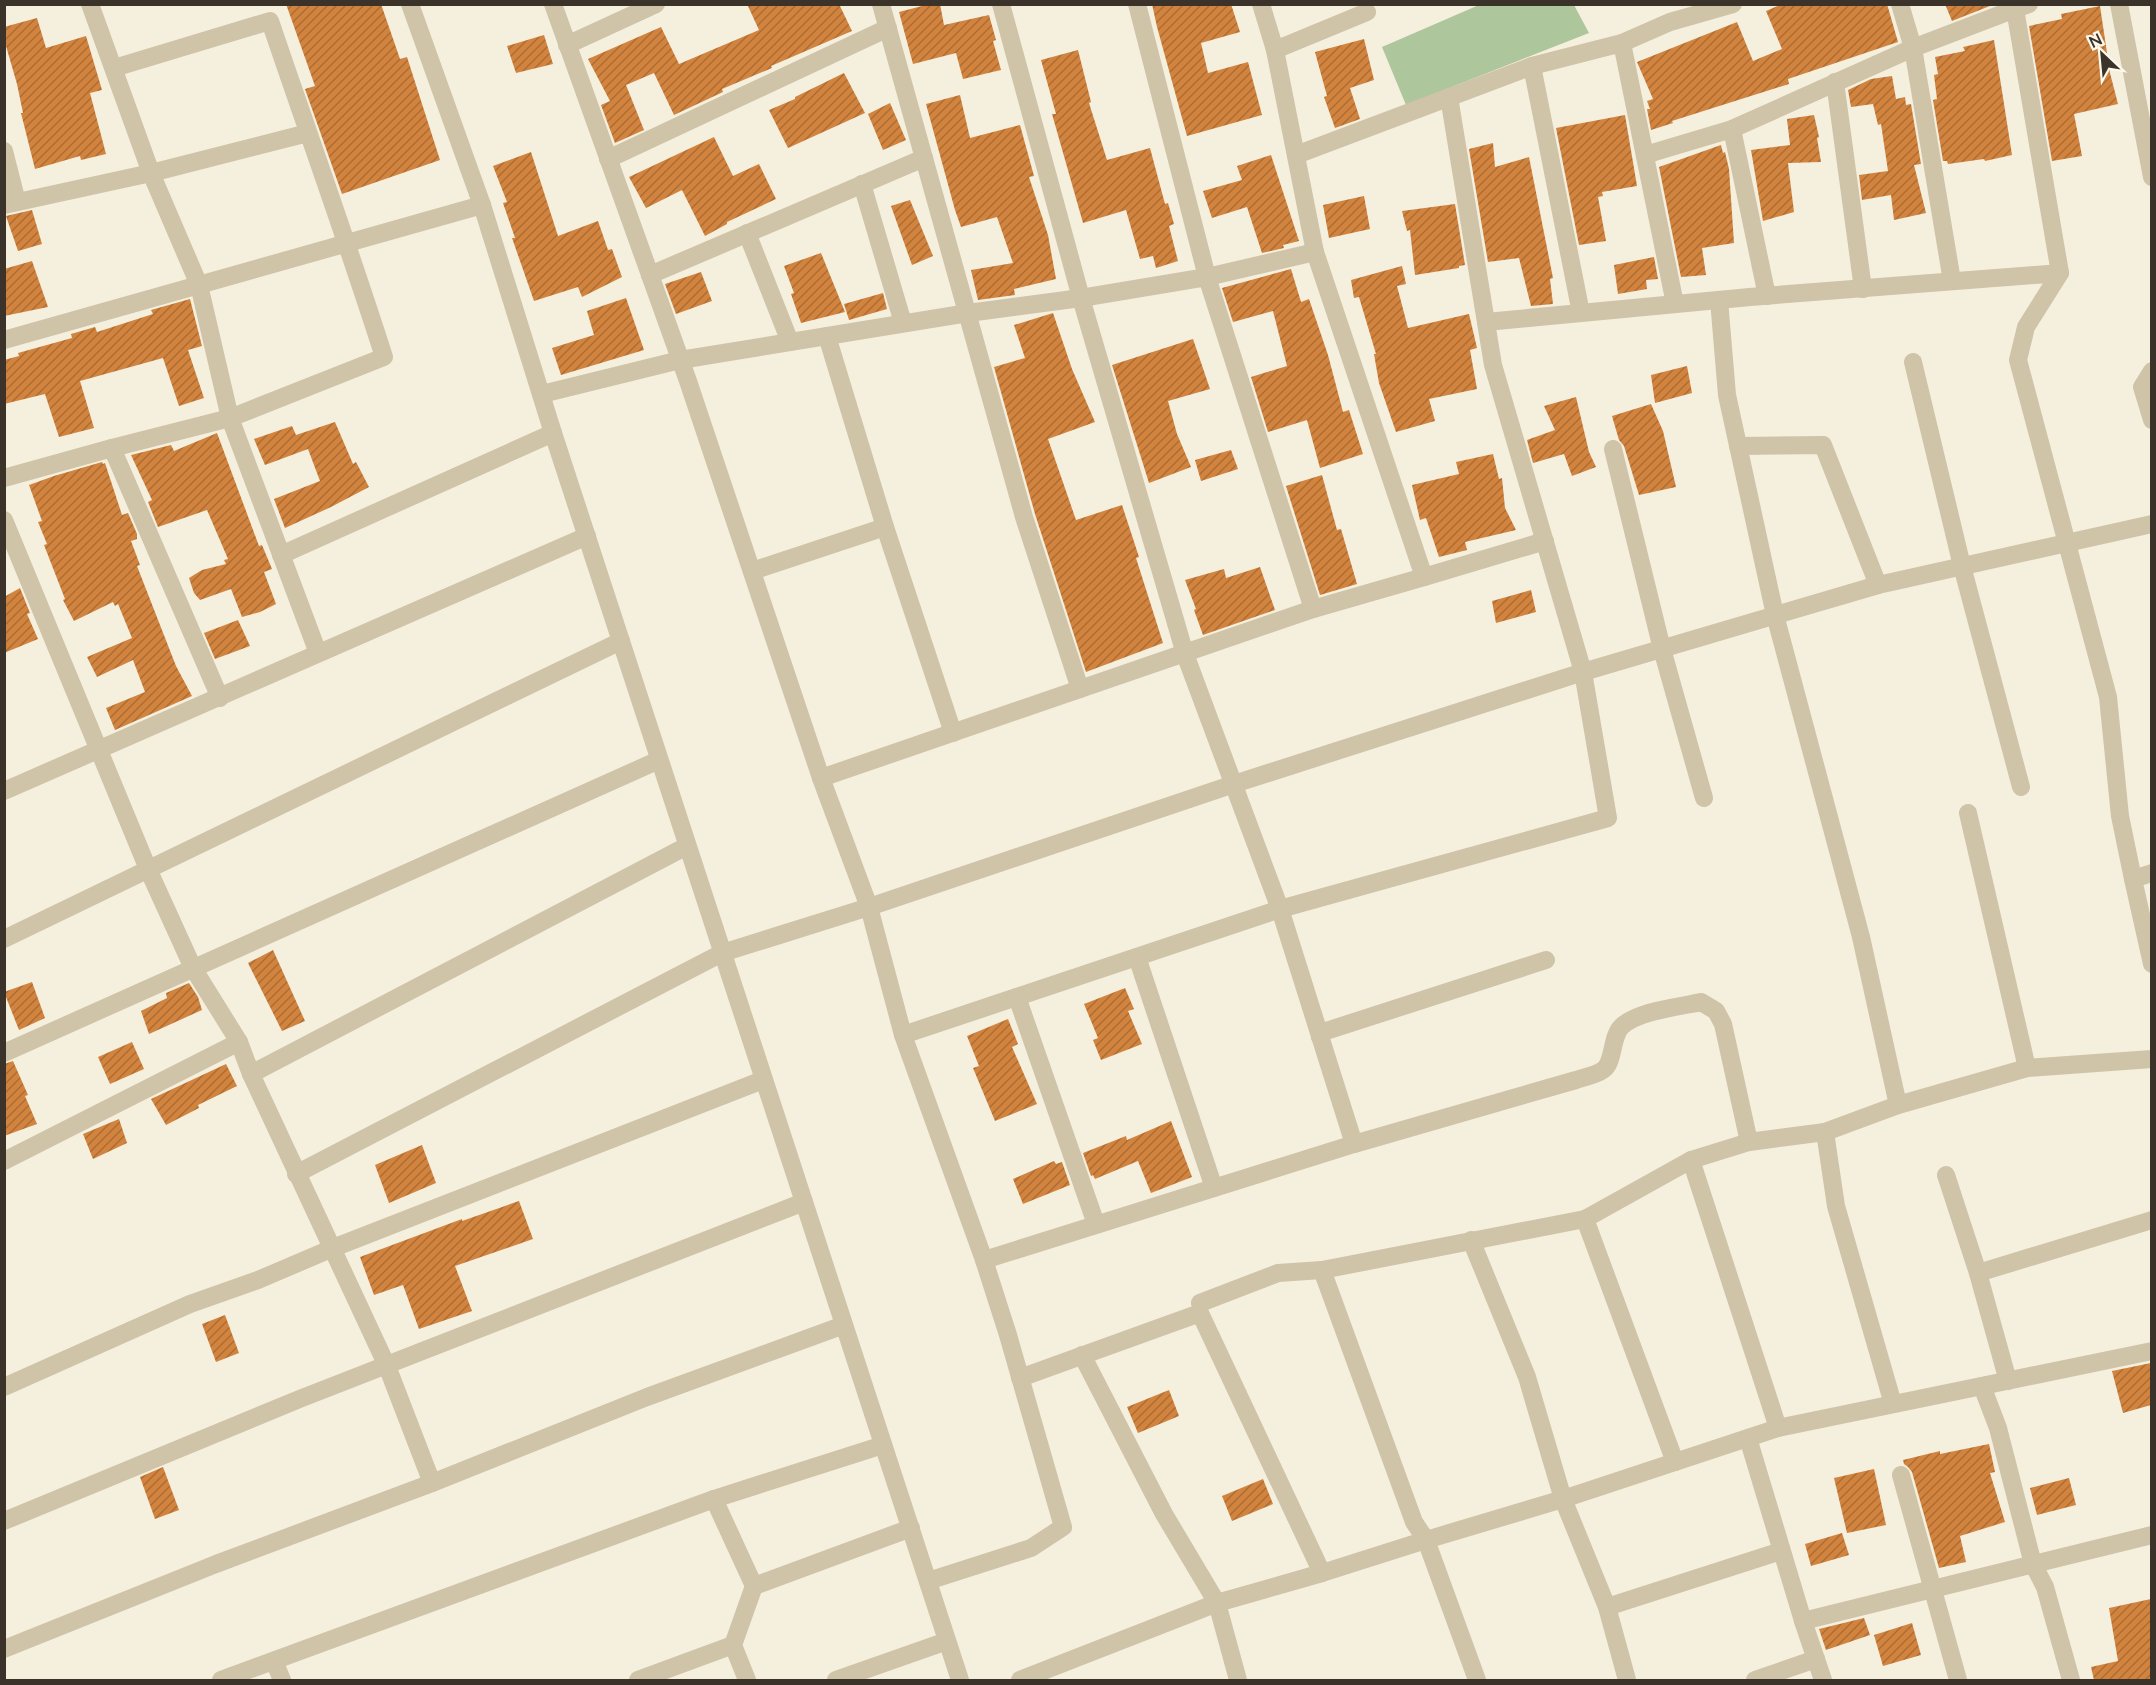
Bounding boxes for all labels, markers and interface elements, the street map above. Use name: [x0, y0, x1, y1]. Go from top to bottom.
north arrow: [2072, 24, 2132, 84]
text: N: [2086, 29, 2105, 51]

